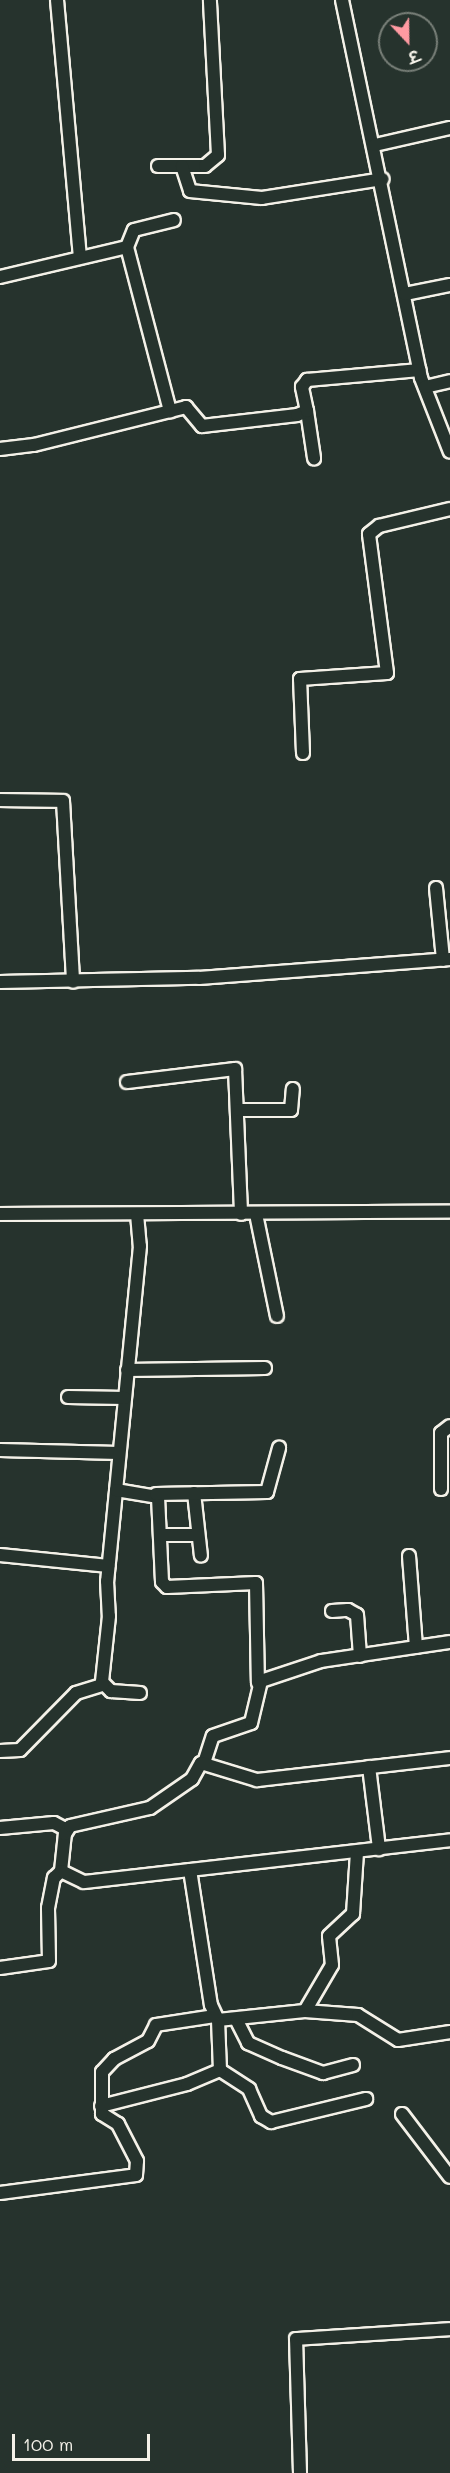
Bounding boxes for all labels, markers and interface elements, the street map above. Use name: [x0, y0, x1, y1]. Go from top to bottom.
north arrow: [378, 12, 438, 72]
text: उ: [405, 46, 423, 69]
scale bar: [15, 2422, 153, 2460]
text: 100 m: [23, 2432, 73, 2456]

